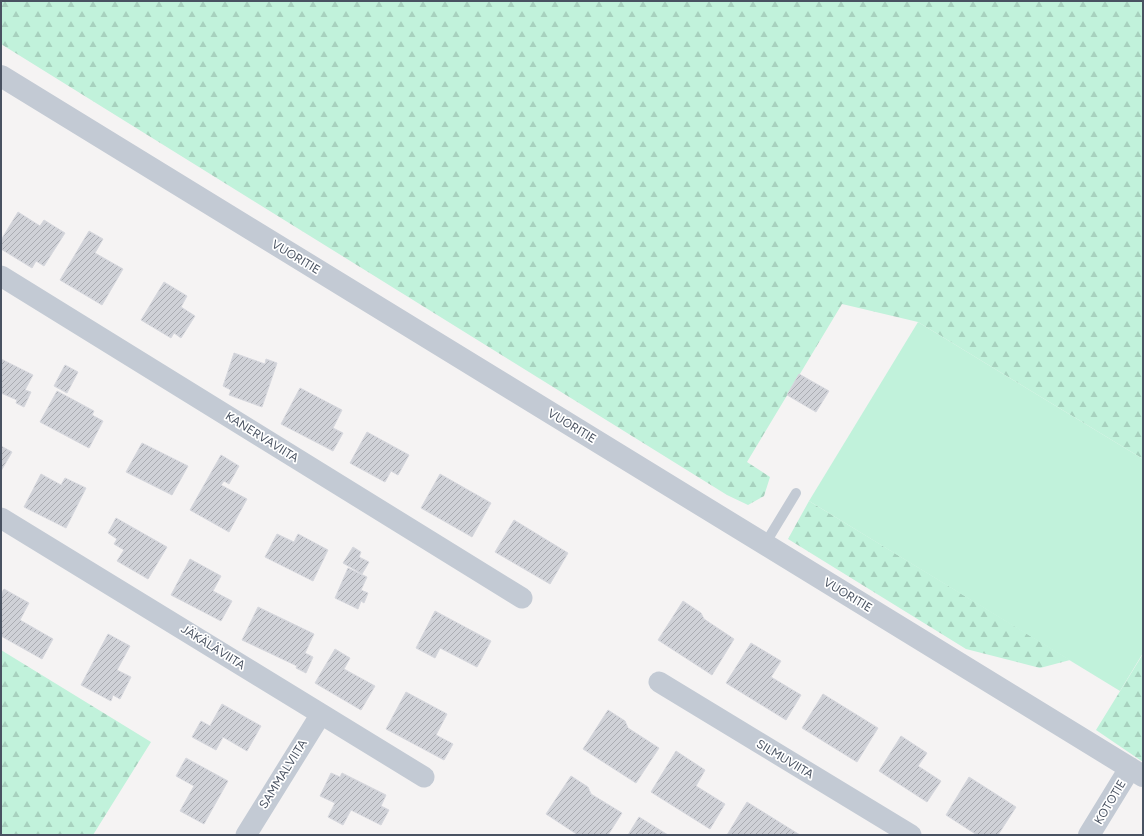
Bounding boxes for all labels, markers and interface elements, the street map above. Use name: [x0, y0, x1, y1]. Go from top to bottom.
street label: VUORITIE: [269, 237, 323, 277]
street label: VUORITIE: [545, 406, 599, 446]
street label: KANERVAVIITA: [223, 409, 301, 465]
street label: VUORITIE: [821, 575, 875, 615]
street label: JÄKÄLÄVIITA: [178, 622, 248, 672]
street label: SILMUVIITA: [754, 736, 816, 782]
street label: SAMMALVIITA: [256, 737, 310, 811]
street label: KOTOTIE: [1091, 777, 1129, 827]

